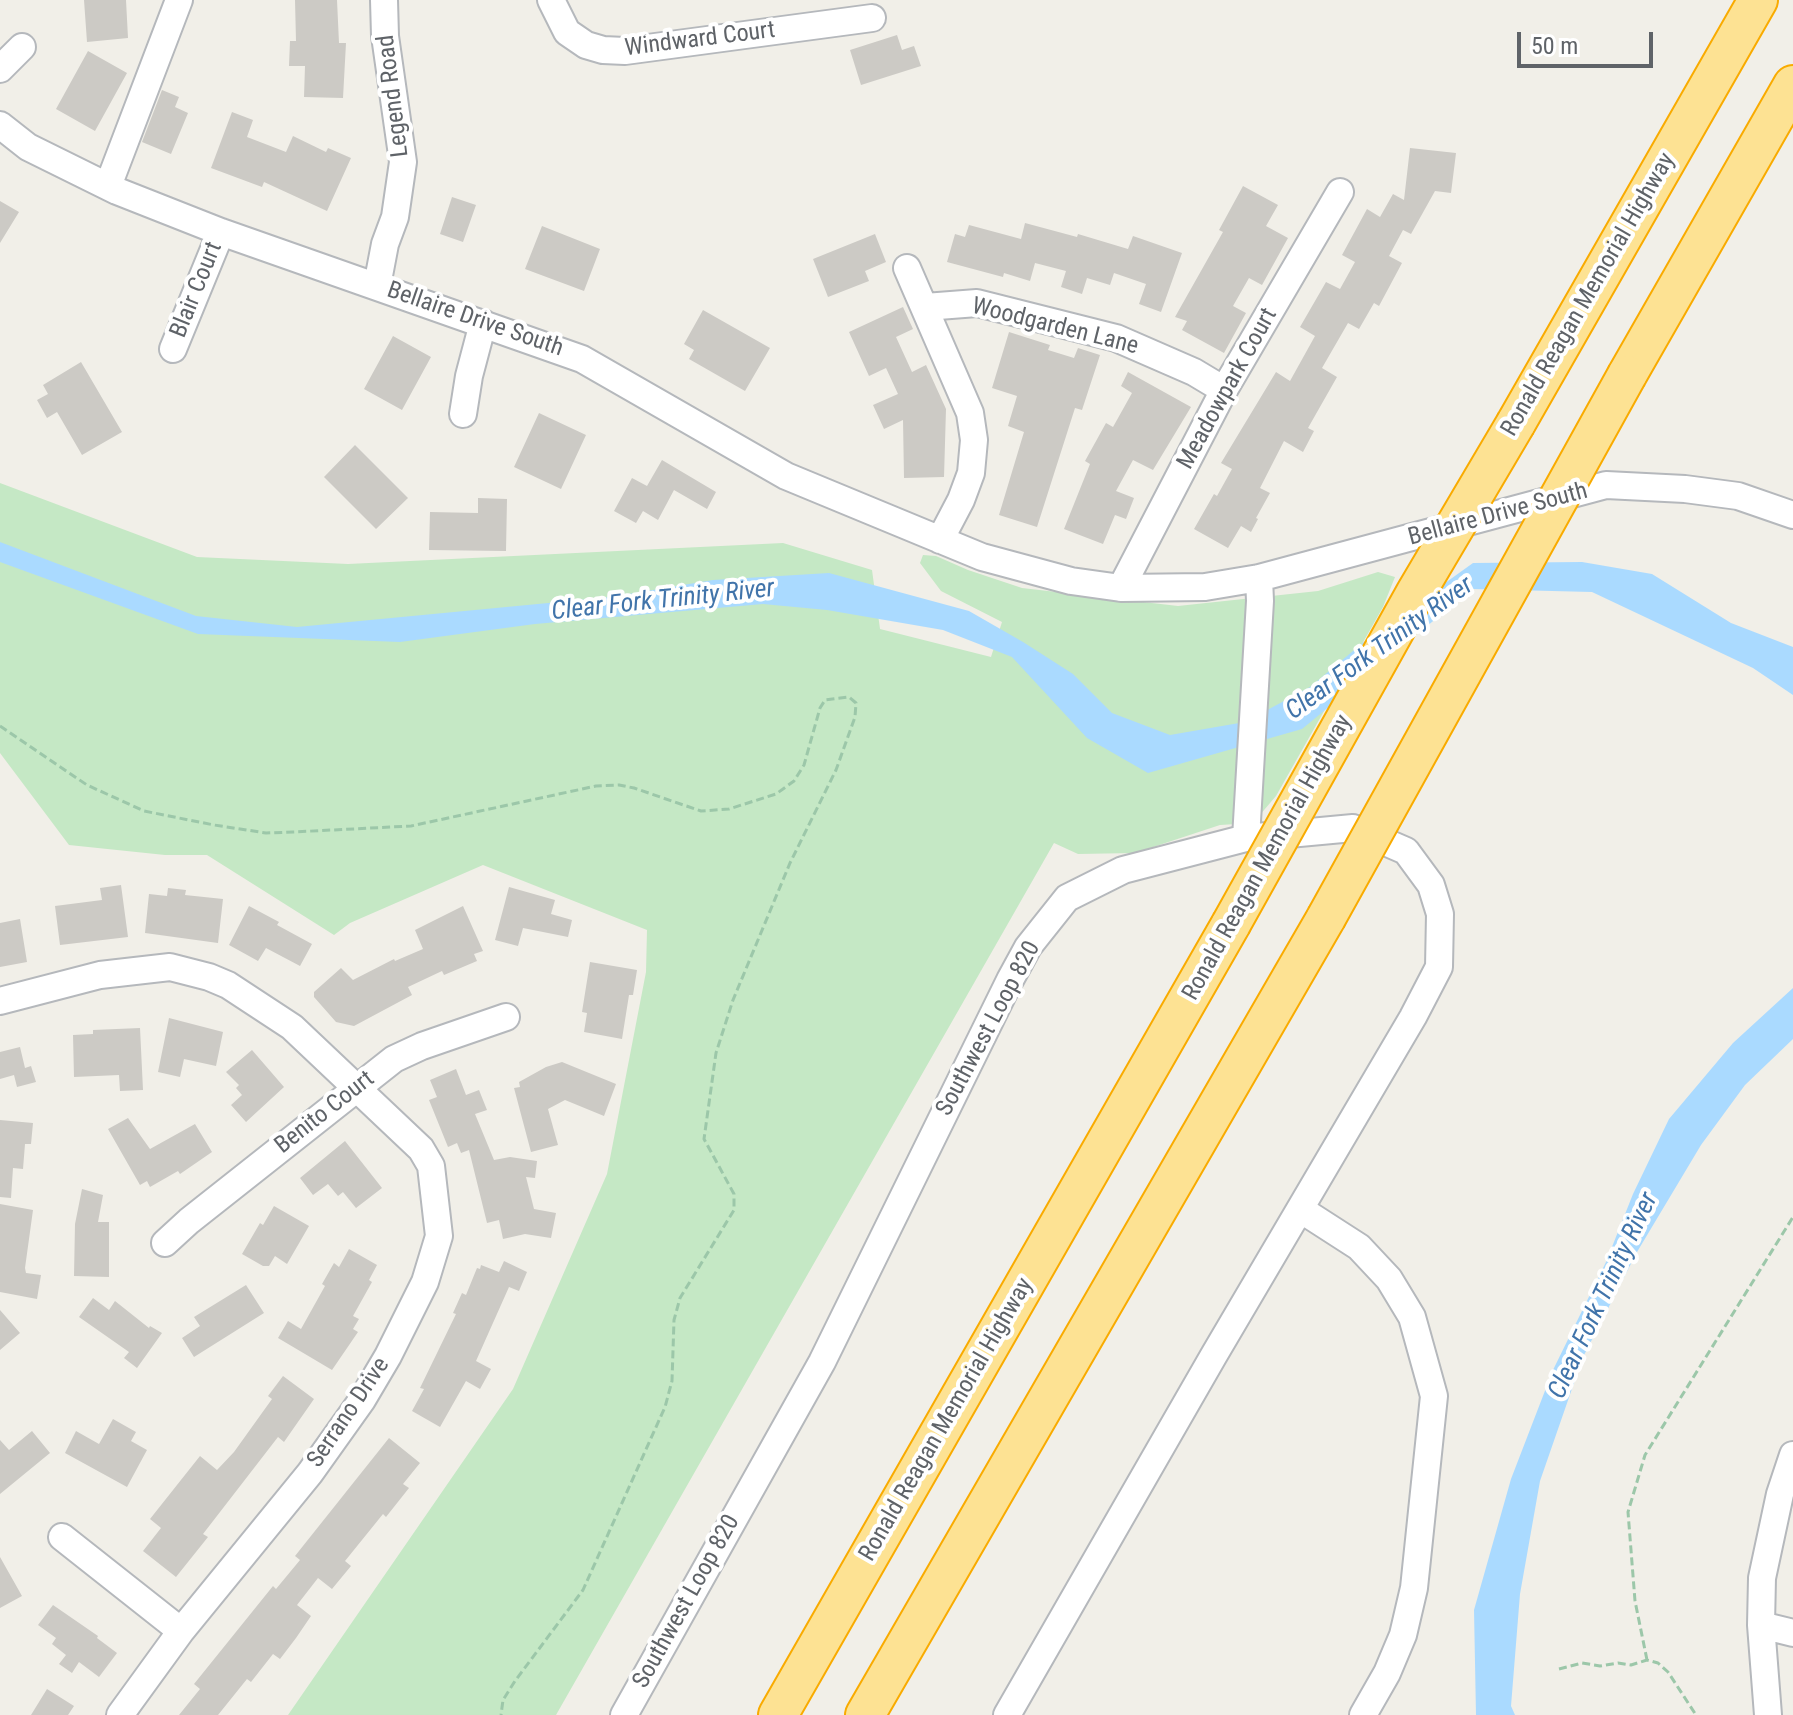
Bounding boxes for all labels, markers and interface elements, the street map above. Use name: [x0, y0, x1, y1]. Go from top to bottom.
street label: Windward Court: [623, 16, 777, 64]
scale bar: [1521, 16, 1657, 66]
text: 50 m: [1531, 32, 1578, 60]
street label: Legend Road: [372, 33, 416, 159]
street label: Ronald Reagan Memorial Highway: [1496, 148, 1682, 442]
street label: Blair Court: [165, 238, 229, 342]
street label: Bellaire Drive South: [383, 276, 567, 364]
street label: Woodgarden Lane: [969, 292, 1141, 362]
street label: Meadowpark Court: [1172, 303, 1284, 475]
street label: Bellaire Drive South: [1405, 477, 1591, 553]
water label: Clear Fork Trinity River: [1280, 571, 1480, 727]
water label: Clear Fork Trinity River: [550, 574, 776, 628]
street label: Ronald Reagan Memorial Highway: [1177, 710, 1359, 1006]
street label: Southwest Loop 820: [931, 937, 1047, 1121]
street label: Benito Court: [270, 1065, 380, 1161]
water label: Clear Fork Trinity River: [1543, 1188, 1665, 1404]
street label: Ronald Reagan Memorial Highway: [854, 1273, 1040, 1567]
street label: Serrano Drive: [302, 1353, 396, 1473]
street label: Southwest Loop 820: [627, 1510, 747, 1694]

